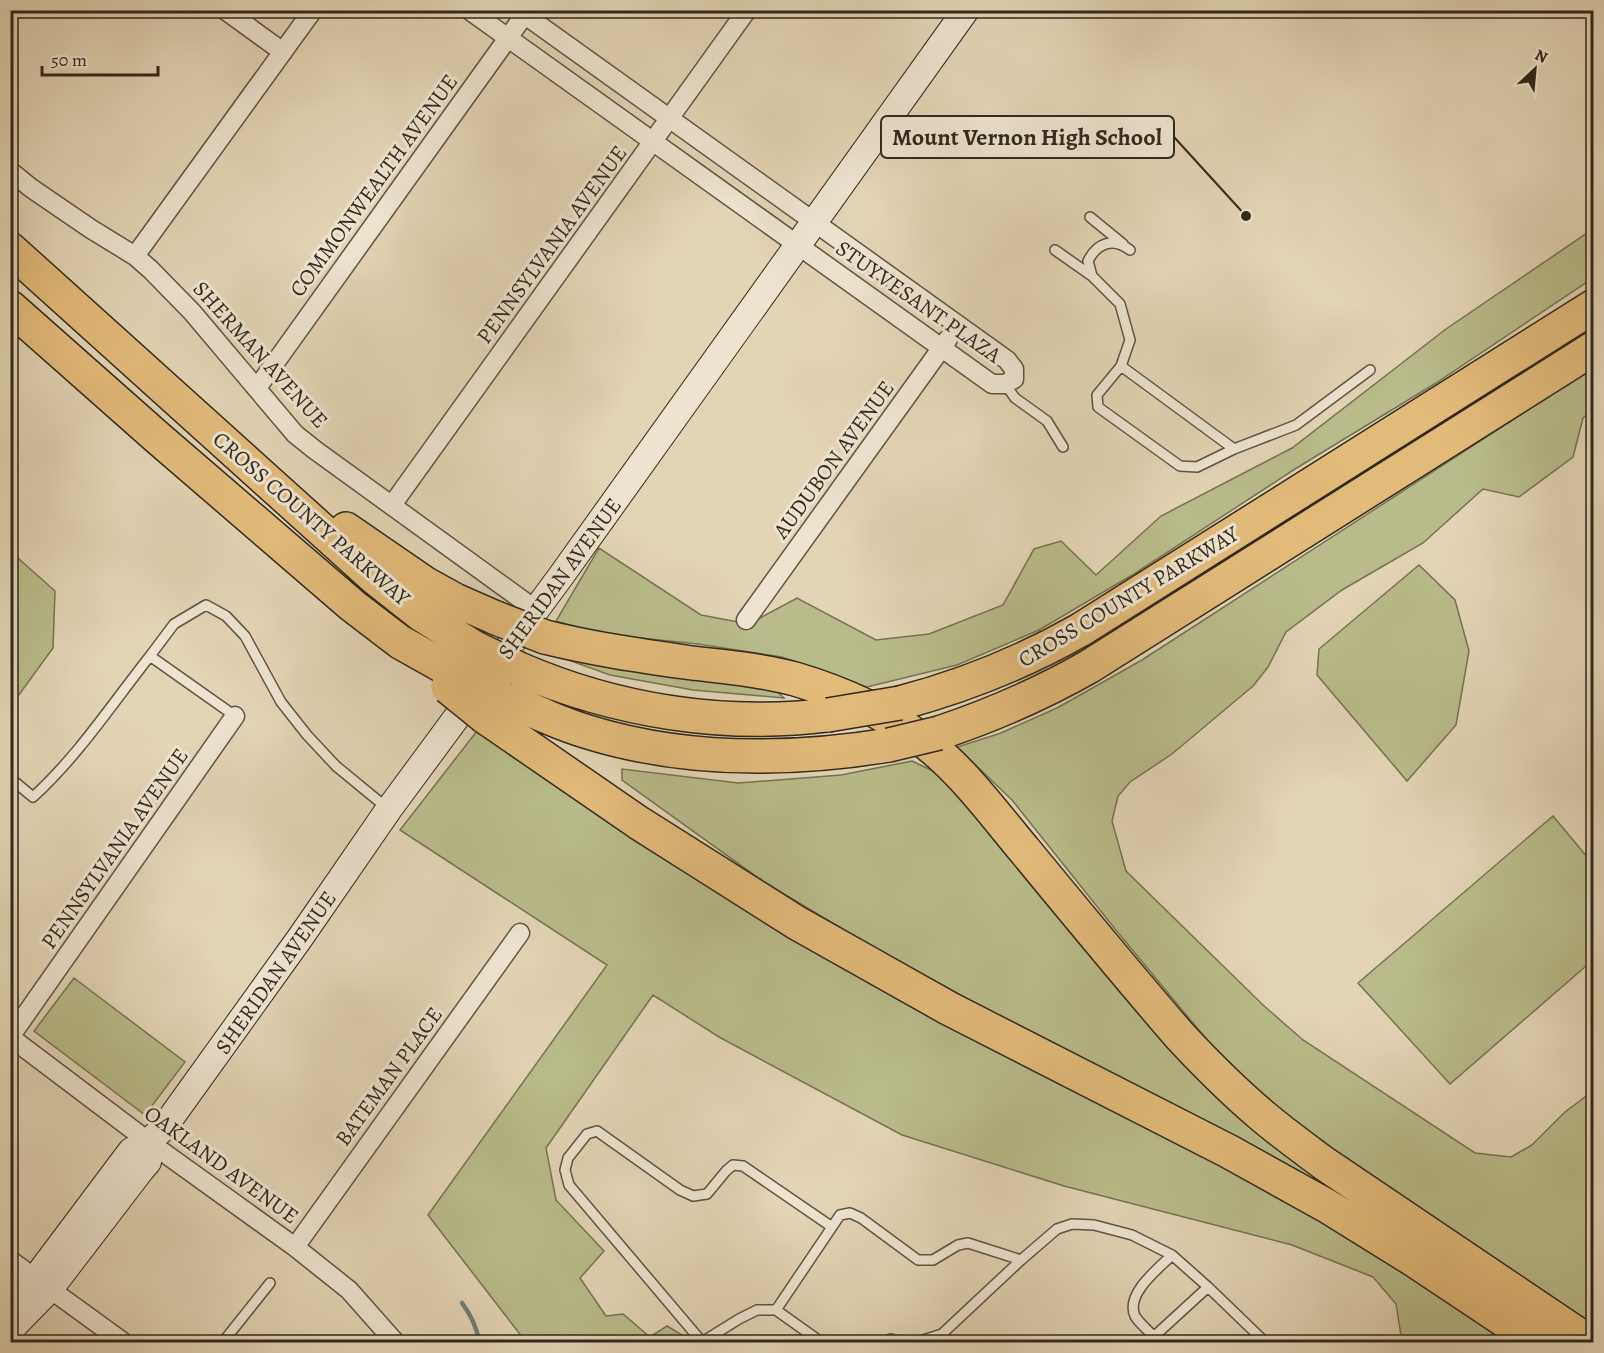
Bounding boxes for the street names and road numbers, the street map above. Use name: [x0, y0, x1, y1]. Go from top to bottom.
street label: COMMONWEALTH AVENUE: [283, 68, 465, 303]
street label: PENNSYLVANIA AVENUE: [469, 139, 634, 350]
street label: STUYVESANT PLAZA: [830, 233, 1008, 371]
street label: SHERMAN AVENUE: [186, 275, 334, 435]
street label: AUDUBON AVENUE: [766, 374, 901, 546]
street label: CROSS COUNTY PARKWAY: [206, 425, 417, 614]
street label: SHERIDAN AVENUE: [491, 492, 629, 665]
street label: CROSS COUNTY PARKWAY: [1013, 518, 1245, 675]
street label: PENNSYLVANIA AVENUE: [34, 742, 196, 955]
street label: SHERIDAN AVENUE: [208, 885, 343, 1060]
street label: BATEMAN PLACE: [328, 1001, 450, 1152]
street label: OAKLAND AVENUE: [138, 1099, 305, 1231]

